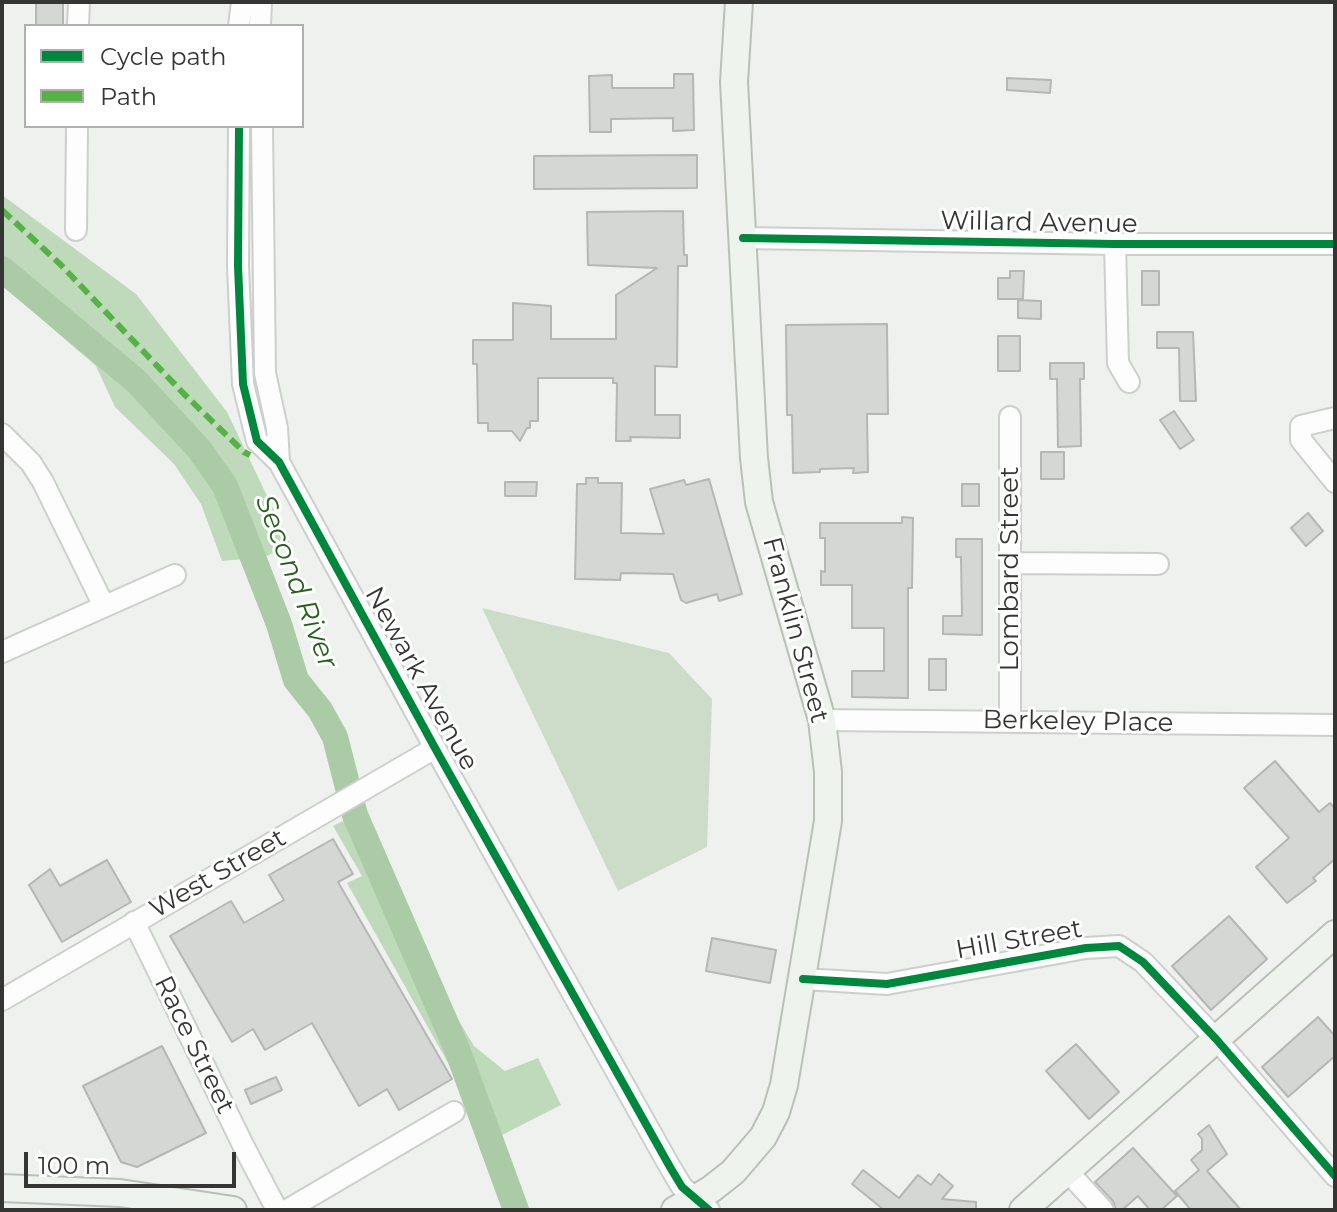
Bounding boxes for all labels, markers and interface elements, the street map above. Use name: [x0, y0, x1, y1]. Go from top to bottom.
legend: [24, 24, 304, 128]
text: Cycle path: [100, 42, 227, 71]
text: Path: [100, 82, 157, 111]
street label: Willard Avenue: [940, 206, 1138, 240]
street label: Lombard Street: [994, 466, 1026, 672]
water label: Second River: [248, 490, 344, 674]
street label: Franklin Street: [755, 534, 835, 726]
street label: Newark Avenue: [358, 582, 484, 776]
street label: Berkeley Place: [982, 705, 1174, 739]
street label: West Street: [144, 823, 292, 925]
street label: Hill Street: [953, 914, 1085, 966]
street label: Race Street: [147, 971, 241, 1119]
scale bar: [28, 1136, 240, 1186]
text: 100 m: [38, 1151, 110, 1180]

